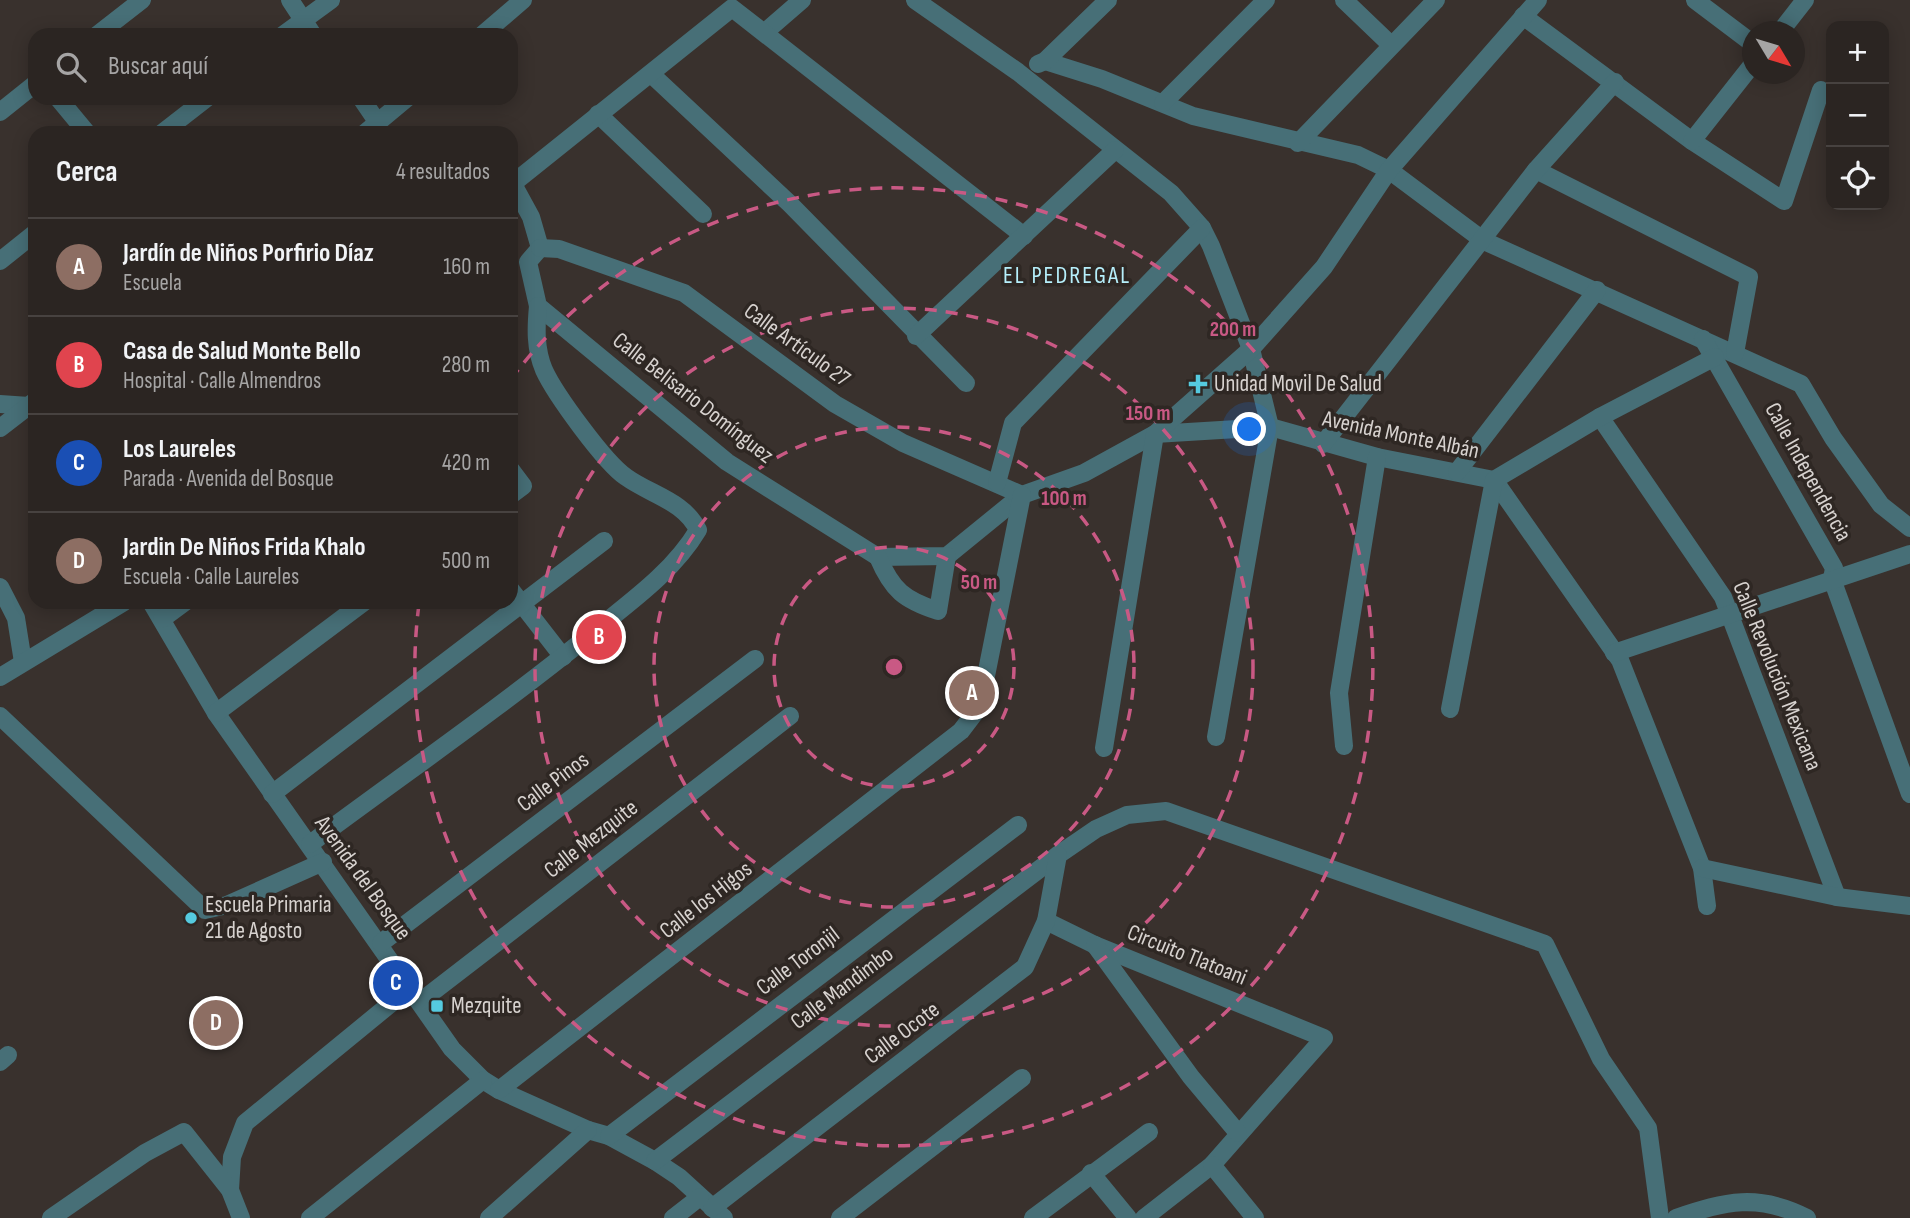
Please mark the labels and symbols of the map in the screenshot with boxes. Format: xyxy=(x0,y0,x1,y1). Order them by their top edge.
north arrow xyxy=(1742,21,1805,84)
district label: EL PEDREGAL xyxy=(1003,261,1131,290)
street label: Calle Artículo 27 xyxy=(738,297,856,393)
text: 200 m xyxy=(1210,317,1256,342)
street label: Calle Belisario Domínguez xyxy=(607,326,779,470)
place label: Unidad Movil De Salud xyxy=(1214,370,1382,398)
marker: Unidad Movil De Salud xyxy=(1188,374,1208,394)
street label: Calle Independencia xyxy=(1758,398,1858,546)
text: 150 m xyxy=(1126,401,1170,426)
street label: Avenida Monte Albán xyxy=(1319,405,1482,465)
your location xyxy=(1232,412,1266,446)
text: 100 m xyxy=(1041,486,1087,511)
text: 50 m xyxy=(961,570,997,595)
street label: Calle Revolución Mexicana xyxy=(1726,577,1828,775)
pin: B xyxy=(576,611,622,663)
centre of rings xyxy=(882,655,906,679)
pin: A xyxy=(949,667,995,719)
street label: Calle Pinos xyxy=(512,746,594,818)
street label: Calle Mezquite xyxy=(538,794,644,884)
street label: Avenida del Bosque xyxy=(308,809,418,946)
street label: Calle los Higos xyxy=(654,855,758,945)
place label: Escuela Primaria 21 de Agosto xyxy=(205,891,332,945)
marker: Escuela Primaria 21 de Agosto xyxy=(183,910,199,926)
street label: Circuito Tlatoani xyxy=(1123,918,1251,992)
street label: Calle Toronjil xyxy=(751,921,845,1001)
street label: Calle Mandimbo xyxy=(785,940,899,1036)
pin: C xyxy=(373,957,419,1009)
place label: Mezquite xyxy=(451,992,521,1020)
street label: Calle Ocote xyxy=(859,996,945,1070)
pin: D xyxy=(193,997,239,1049)
marker: Mezquite xyxy=(429,998,445,1014)

